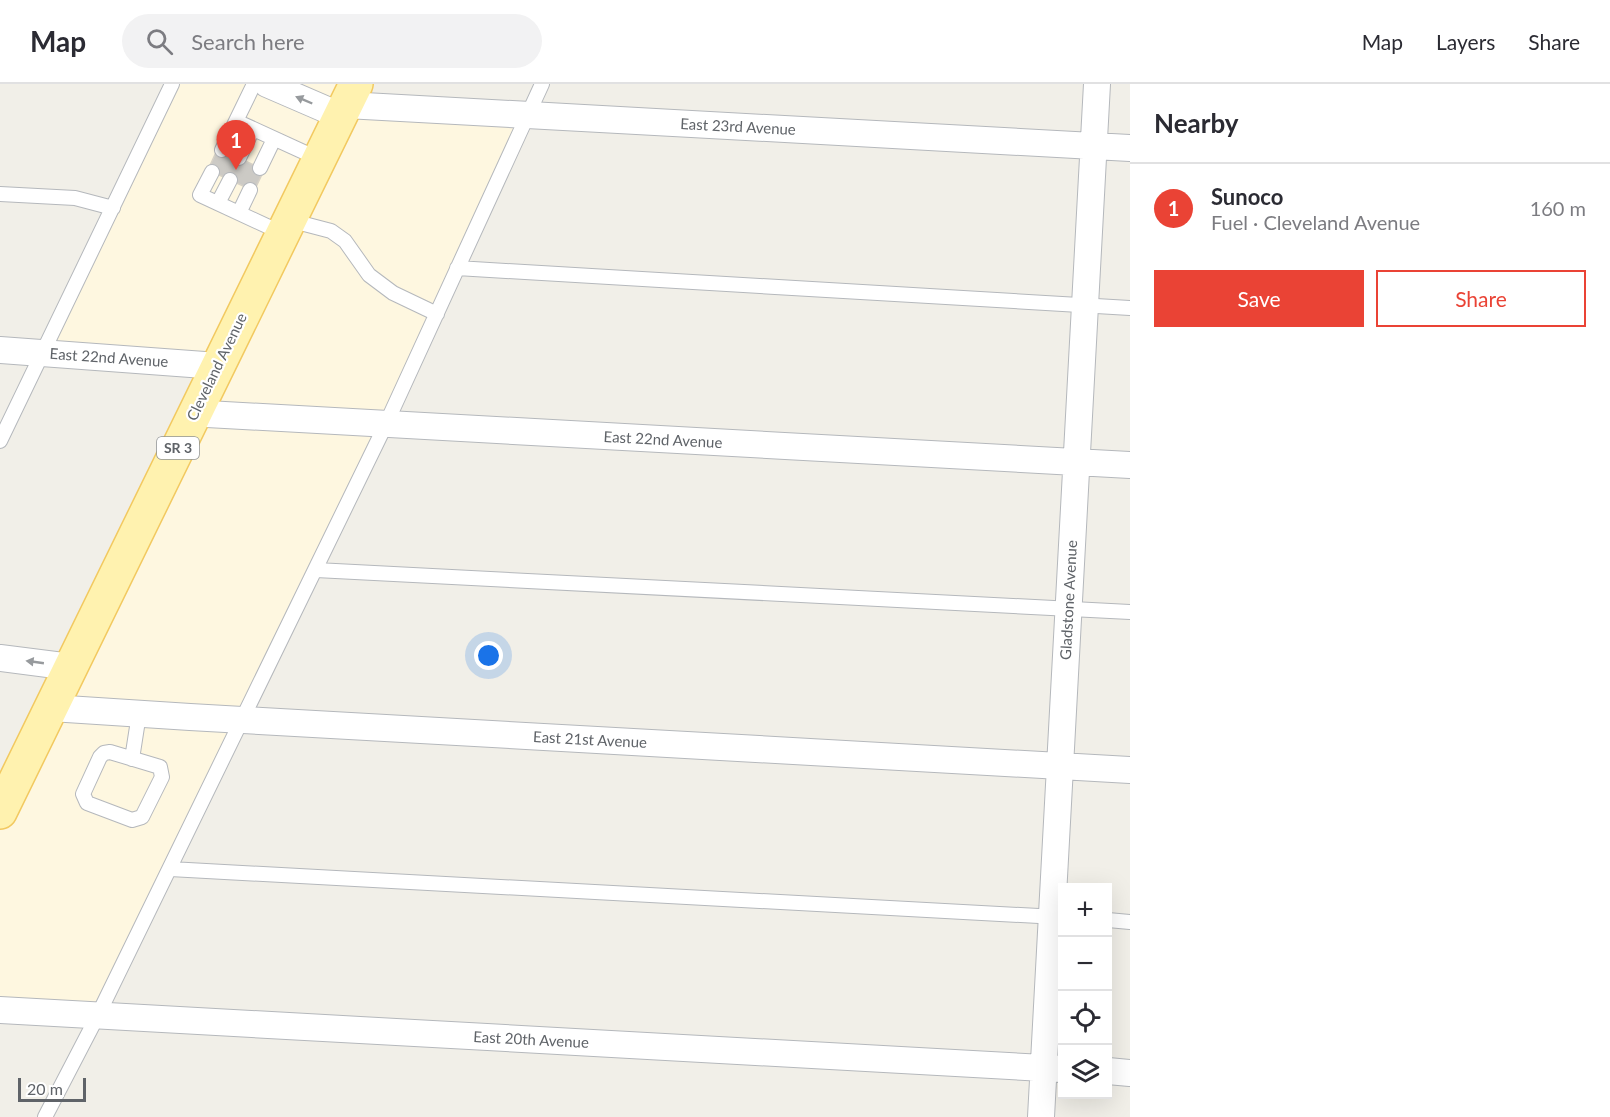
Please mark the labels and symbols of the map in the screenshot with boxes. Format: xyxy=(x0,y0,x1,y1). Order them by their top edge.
one-way arrow xyxy=(294,95,312,105)
street label: East 23rd Avenue xyxy=(680,114,796,138)
pin: 1 xyxy=(216,120,256,170)
street label: Cleveland Avenue xyxy=(182,310,250,423)
street label: East 22nd Avenue xyxy=(49,344,169,370)
street label: East 22nd Avenue xyxy=(603,427,723,451)
road number: SR 3 xyxy=(157,437,199,459)
street label: Gladstone Avenue xyxy=(1056,540,1080,660)
your location xyxy=(474,641,503,670)
one-way arrow xyxy=(26,658,45,667)
street label: East 21st Avenue xyxy=(533,727,648,751)
street label: East 20th Avenue xyxy=(473,1027,589,1051)
scale bar xyxy=(18,1075,86,1102)

